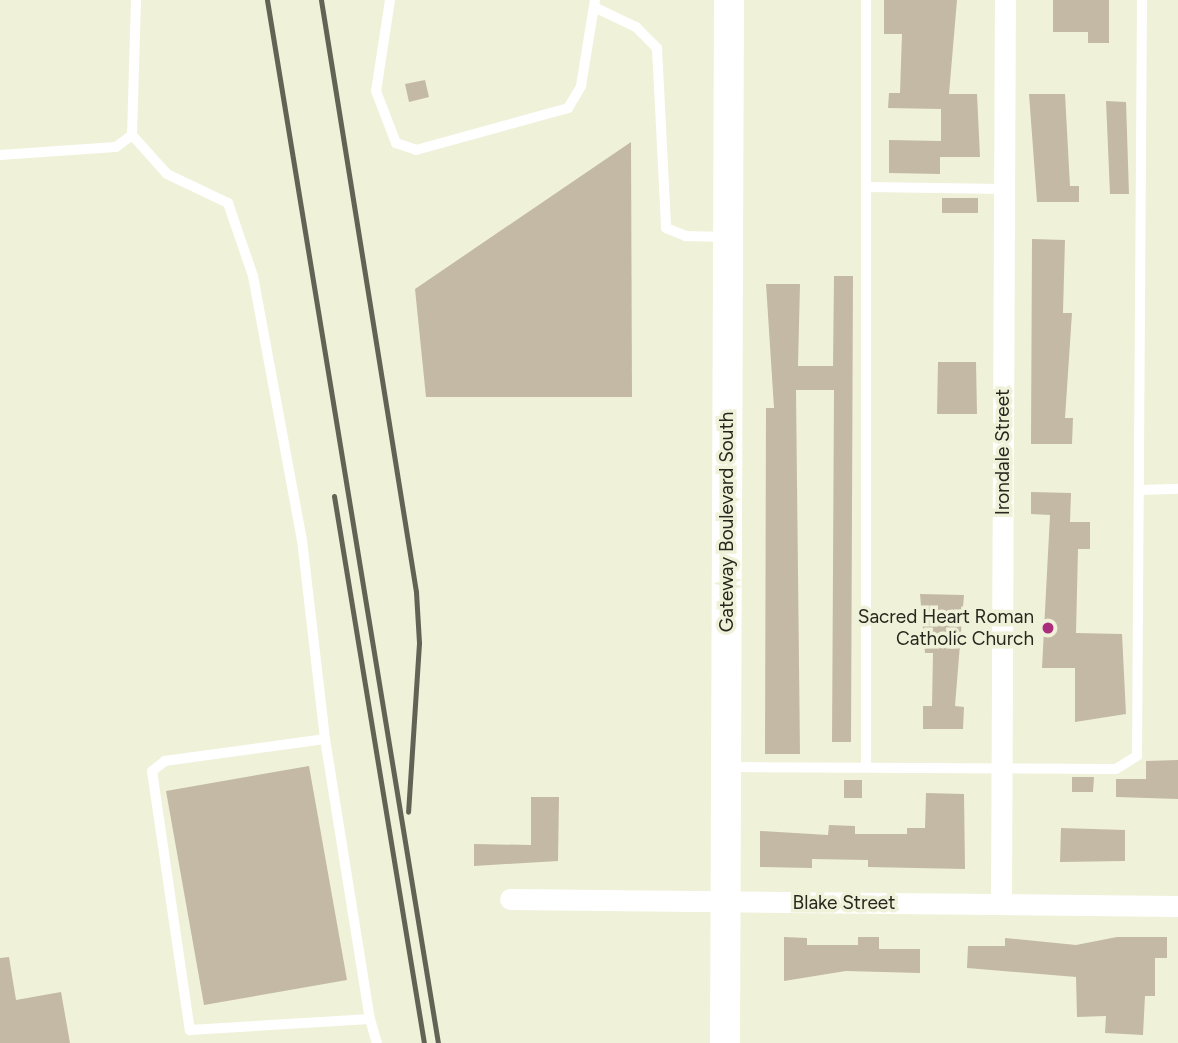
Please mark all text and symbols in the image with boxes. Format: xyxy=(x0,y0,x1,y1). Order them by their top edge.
street label: Irondale Street xyxy=(992,389,1014,515)
street label: Gateway Boulevard South xyxy=(716,412,738,632)
place label: Sacred Heart Roman Catholic Church xyxy=(858,606,1034,650)
marker: Sacred Heart Roman Catholic Church xyxy=(1040,620,1056,636)
street label: Blake Street xyxy=(793,892,895,914)

